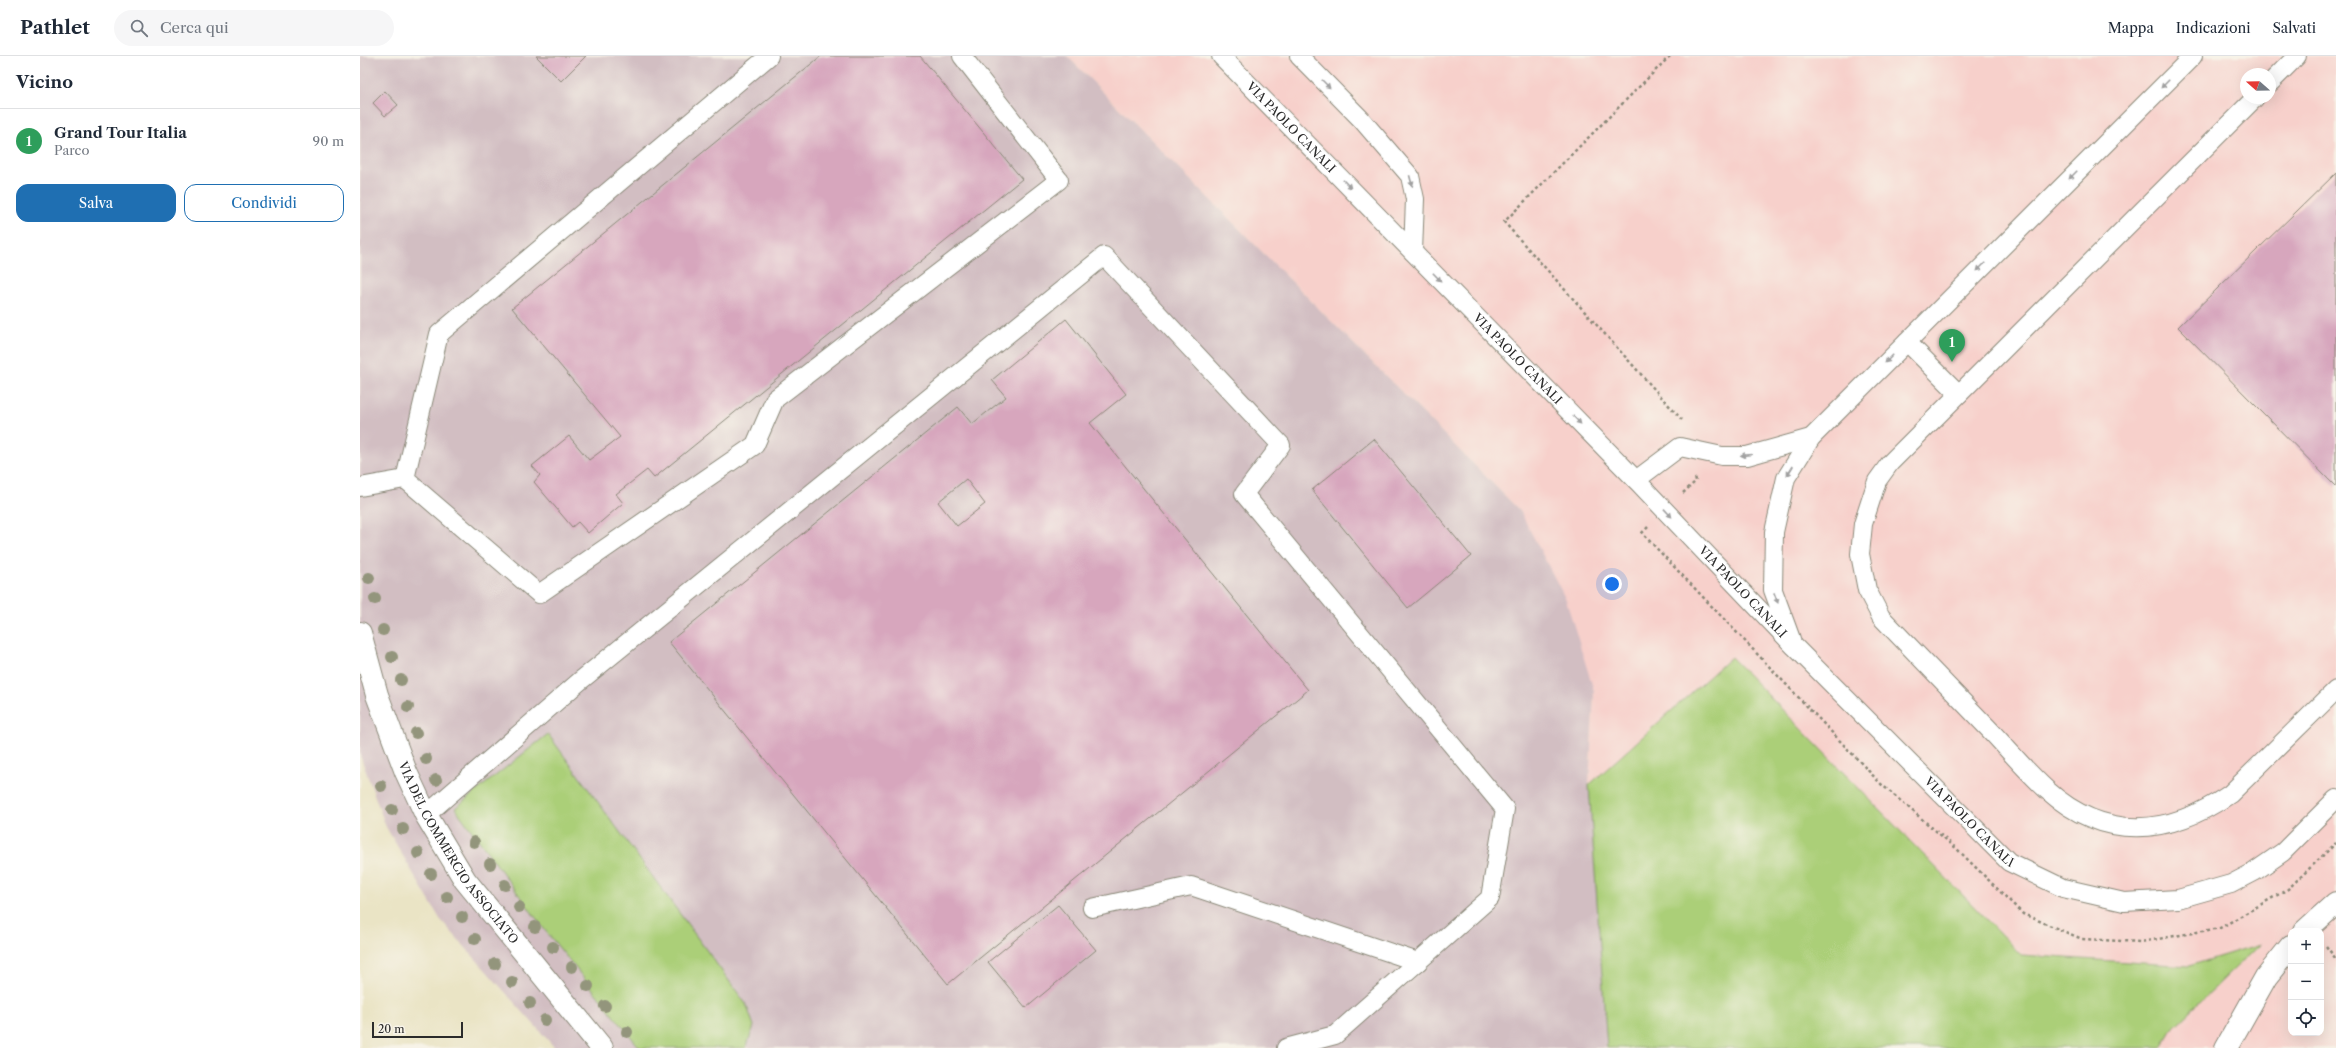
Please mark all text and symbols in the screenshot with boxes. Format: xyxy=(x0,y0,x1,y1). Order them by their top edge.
search box xyxy=(114,10,394,46)
text: Pathlet xyxy=(20,16,90,39)
icon: search xyxy=(128,17,150,39)
text: Cerca qui xyxy=(160,18,229,37)
text: Mappa xyxy=(2108,19,2154,37)
text: Indicazioni xyxy=(2176,19,2251,37)
text: Salvati xyxy=(2273,19,2316,37)
north arrow xyxy=(2240,68,2276,104)
text: Vicino xyxy=(16,72,73,92)
street label: VIA PAOLO CANALI xyxy=(1243,78,1339,176)
one-way arrow xyxy=(1321,79,1331,89)
one-way arrow xyxy=(2160,79,2170,89)
text: Grand Tour Italia xyxy=(54,123,187,142)
text: 1 xyxy=(26,133,32,149)
text: 90 m xyxy=(313,133,344,149)
text: Parco xyxy=(54,142,89,158)
one-way arrow xyxy=(2068,171,2078,180)
one-way arrow xyxy=(1408,175,1414,187)
one-way arrow xyxy=(1342,179,1351,189)
button: Salva xyxy=(16,184,176,222)
button: Condividi xyxy=(184,184,344,222)
one-way arrow xyxy=(1976,262,1986,272)
one-way arrow xyxy=(1433,272,1442,282)
street label: VIA PAOLO CANALI xyxy=(1470,310,1566,407)
pin: 1 xyxy=(1939,329,1965,362)
one-way arrow xyxy=(1884,354,1894,364)
one-way arrow xyxy=(1572,415,1582,425)
one-way arrow xyxy=(1740,452,1752,459)
one-way arrow xyxy=(1786,466,1794,476)
one-way arrow xyxy=(1663,508,1672,518)
street label: VIA PAOLO CANALI xyxy=(1695,542,1790,641)
your location xyxy=(1602,574,1622,594)
one-way arrow xyxy=(1773,593,1779,605)
street label: VIA DEL COMMERCIO ASSOCIATO xyxy=(395,758,522,947)
street label: VIA PAOLO CANALI xyxy=(1921,773,2016,870)
map controls xyxy=(2288,928,2324,1036)
button: + xyxy=(2288,928,2324,964)
button: − xyxy=(2288,964,2324,1000)
button: locate xyxy=(2288,1000,2324,1036)
scale bar xyxy=(372,1020,463,1039)
text: 20 m xyxy=(378,1022,404,1036)

